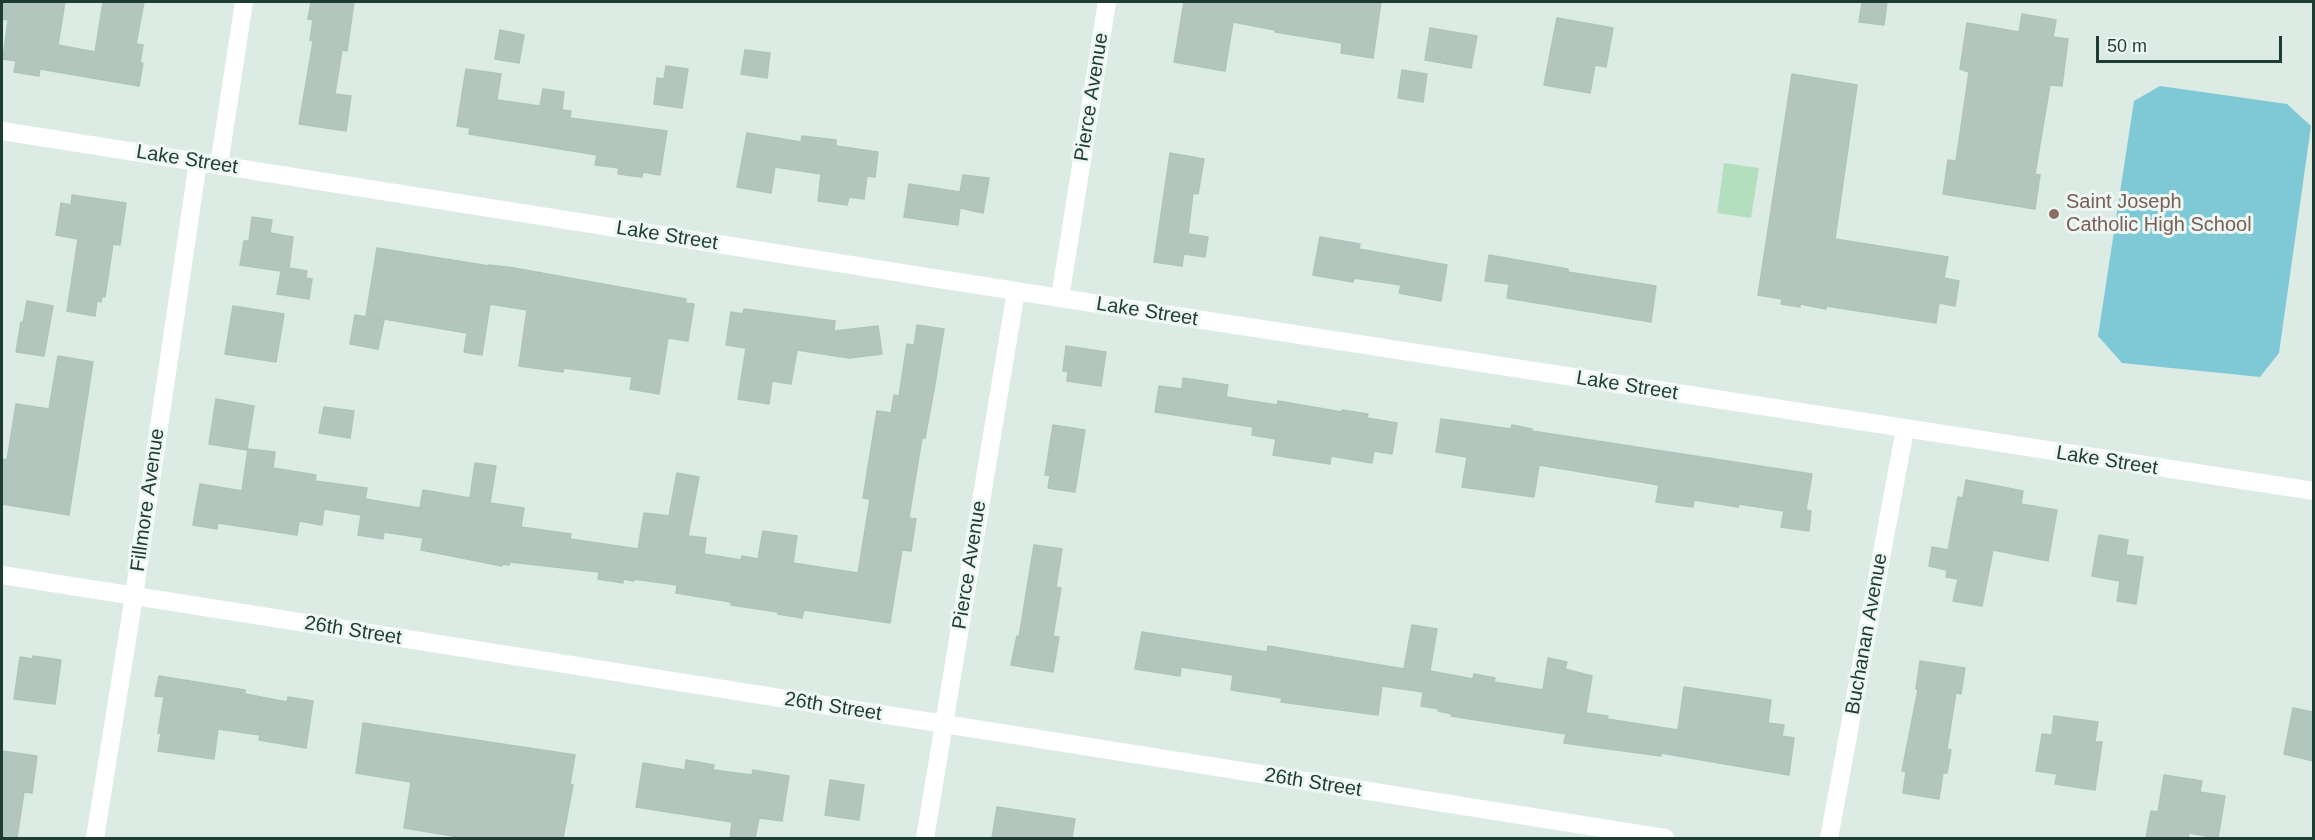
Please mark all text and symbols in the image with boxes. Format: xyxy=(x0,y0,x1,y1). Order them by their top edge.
scale bar xyxy=(2099,24,2285,62)
street label: Pierce Avenue xyxy=(1070,31,1114,163)
text: 50 m xyxy=(2107,36,2147,56)
street label: Lake Street xyxy=(135,140,239,180)
place label: Saint Joseph Catholic High School xyxy=(2066,190,2252,237)
marker: Saint Joseph Catholic High School xyxy=(2047,207,2061,221)
street label: Lake Street xyxy=(615,216,719,256)
street label: Lake Street xyxy=(1095,292,1199,332)
street label: Lake Street xyxy=(1575,366,1679,406)
street label: Fillmore Avenue xyxy=(126,427,170,573)
street label: Lake Street xyxy=(2055,441,2159,481)
street label: Pierce Avenue xyxy=(948,499,992,631)
street label: Buchanan Avenue xyxy=(1841,552,1893,716)
street label: 26th Street xyxy=(303,611,403,651)
street label: 26th Street xyxy=(783,687,883,727)
street label: 26th Street xyxy=(1263,763,1363,803)

